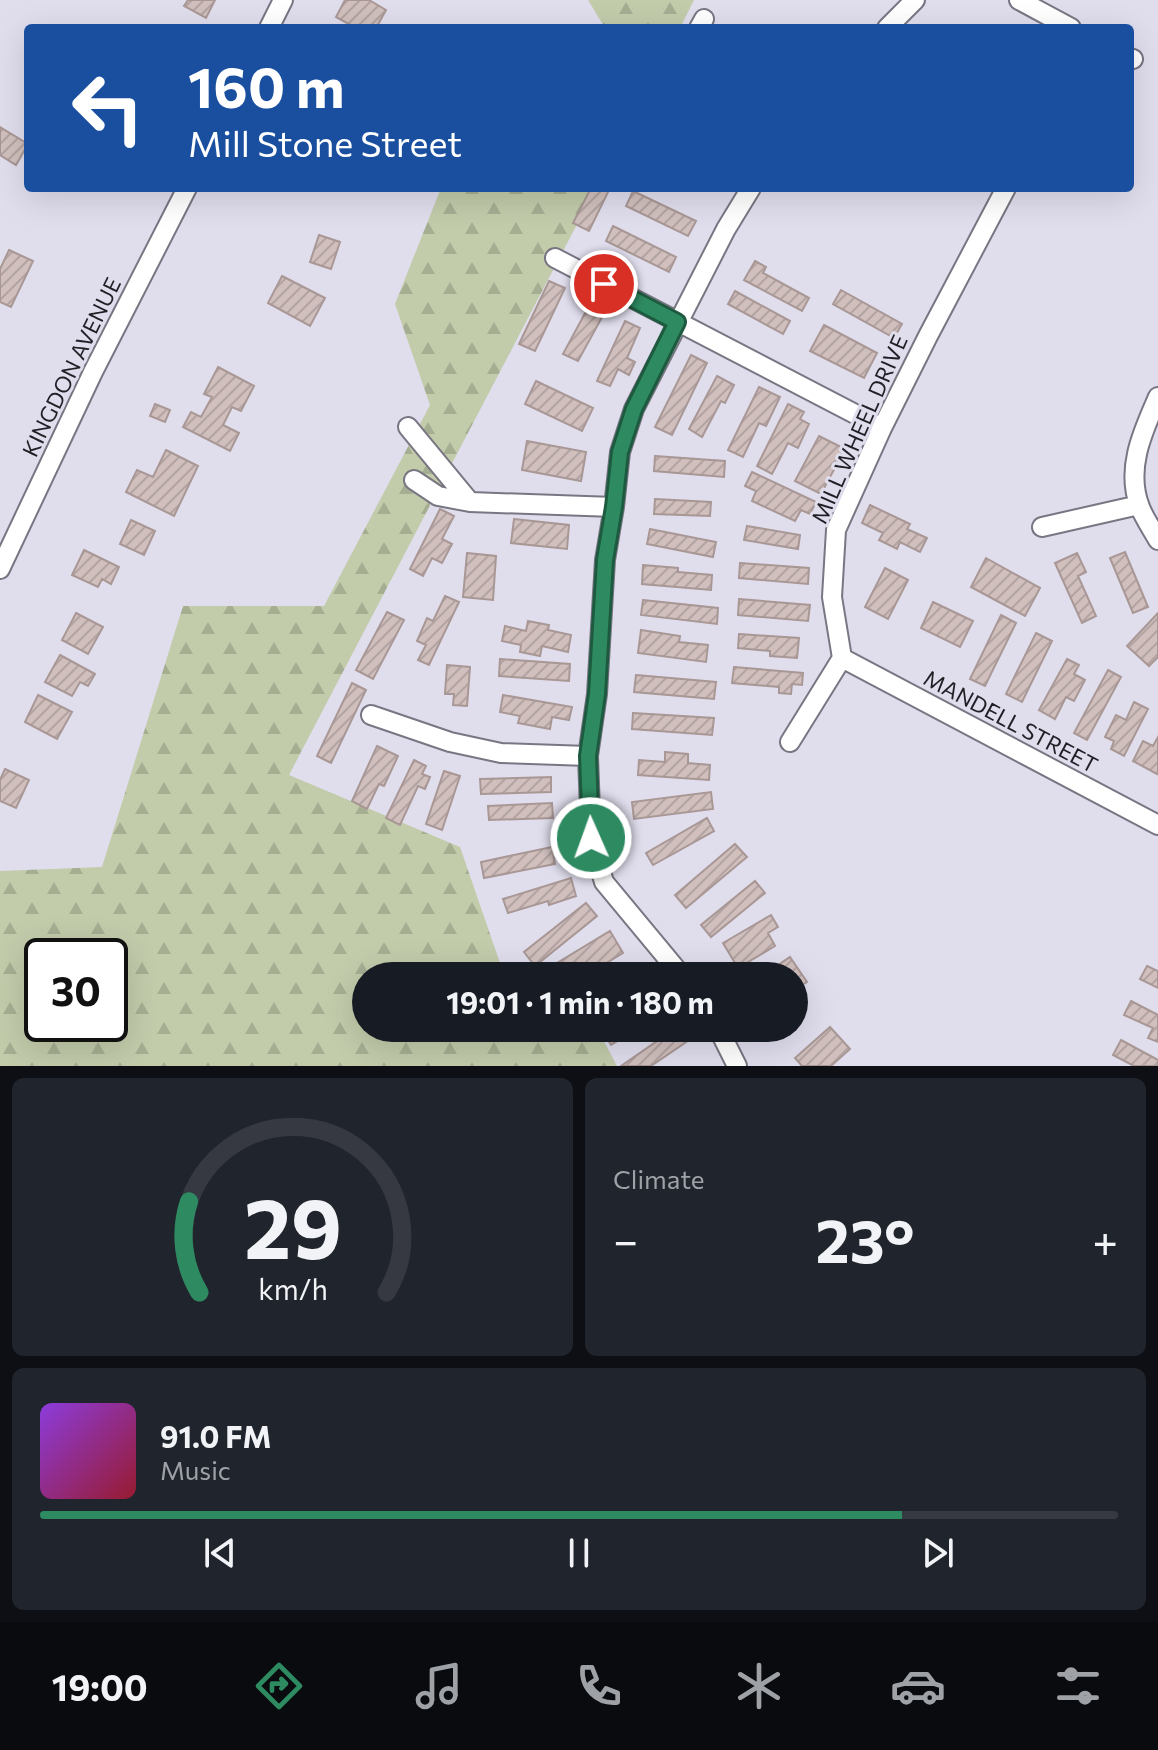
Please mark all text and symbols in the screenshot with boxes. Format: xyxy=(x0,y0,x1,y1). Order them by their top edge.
text: 160 m xyxy=(188,51,345,120)
icon: left xyxy=(56,56,160,160)
text: Mill Stone Street xyxy=(188,120,462,164)
pin xyxy=(570,250,638,318)
icon: arrive xyxy=(582,262,626,306)
street label: KINGDON AVENUE xyxy=(16,273,126,461)
street label: MILL WHEEL DRIVE xyxy=(805,330,913,528)
street label: MANDELL STREET xyxy=(919,664,1103,778)
position arrow xyxy=(549,796,633,880)
speed limit sign: 30 xyxy=(24,938,128,1042)
text: 19:01 · 1 min · 180 m xyxy=(446,983,714,1020)
text: Climate xyxy=(613,1163,705,1194)
text: 29 xyxy=(243,1174,342,1276)
text: 23° xyxy=(816,1202,915,1275)
text: − xyxy=(613,1212,638,1266)
text: + xyxy=(1092,1212,1118,1266)
text: km/h xyxy=(258,1271,327,1306)
text: 91.0 FM xyxy=(160,1417,272,1454)
text: Music xyxy=(160,1454,231,1485)
icon: previous xyxy=(198,1531,242,1575)
icon: pause xyxy=(557,1531,601,1575)
icon: next xyxy=(916,1531,960,1575)
icon: directions xyxy=(251,1658,307,1714)
icon: music xyxy=(411,1658,467,1714)
icon: phone xyxy=(571,1658,627,1714)
icon: climate xyxy=(731,1658,787,1714)
icon: car xyxy=(890,1658,946,1714)
icon: filters xyxy=(1050,1658,1106,1714)
text: 19:00 xyxy=(52,1664,148,1708)

